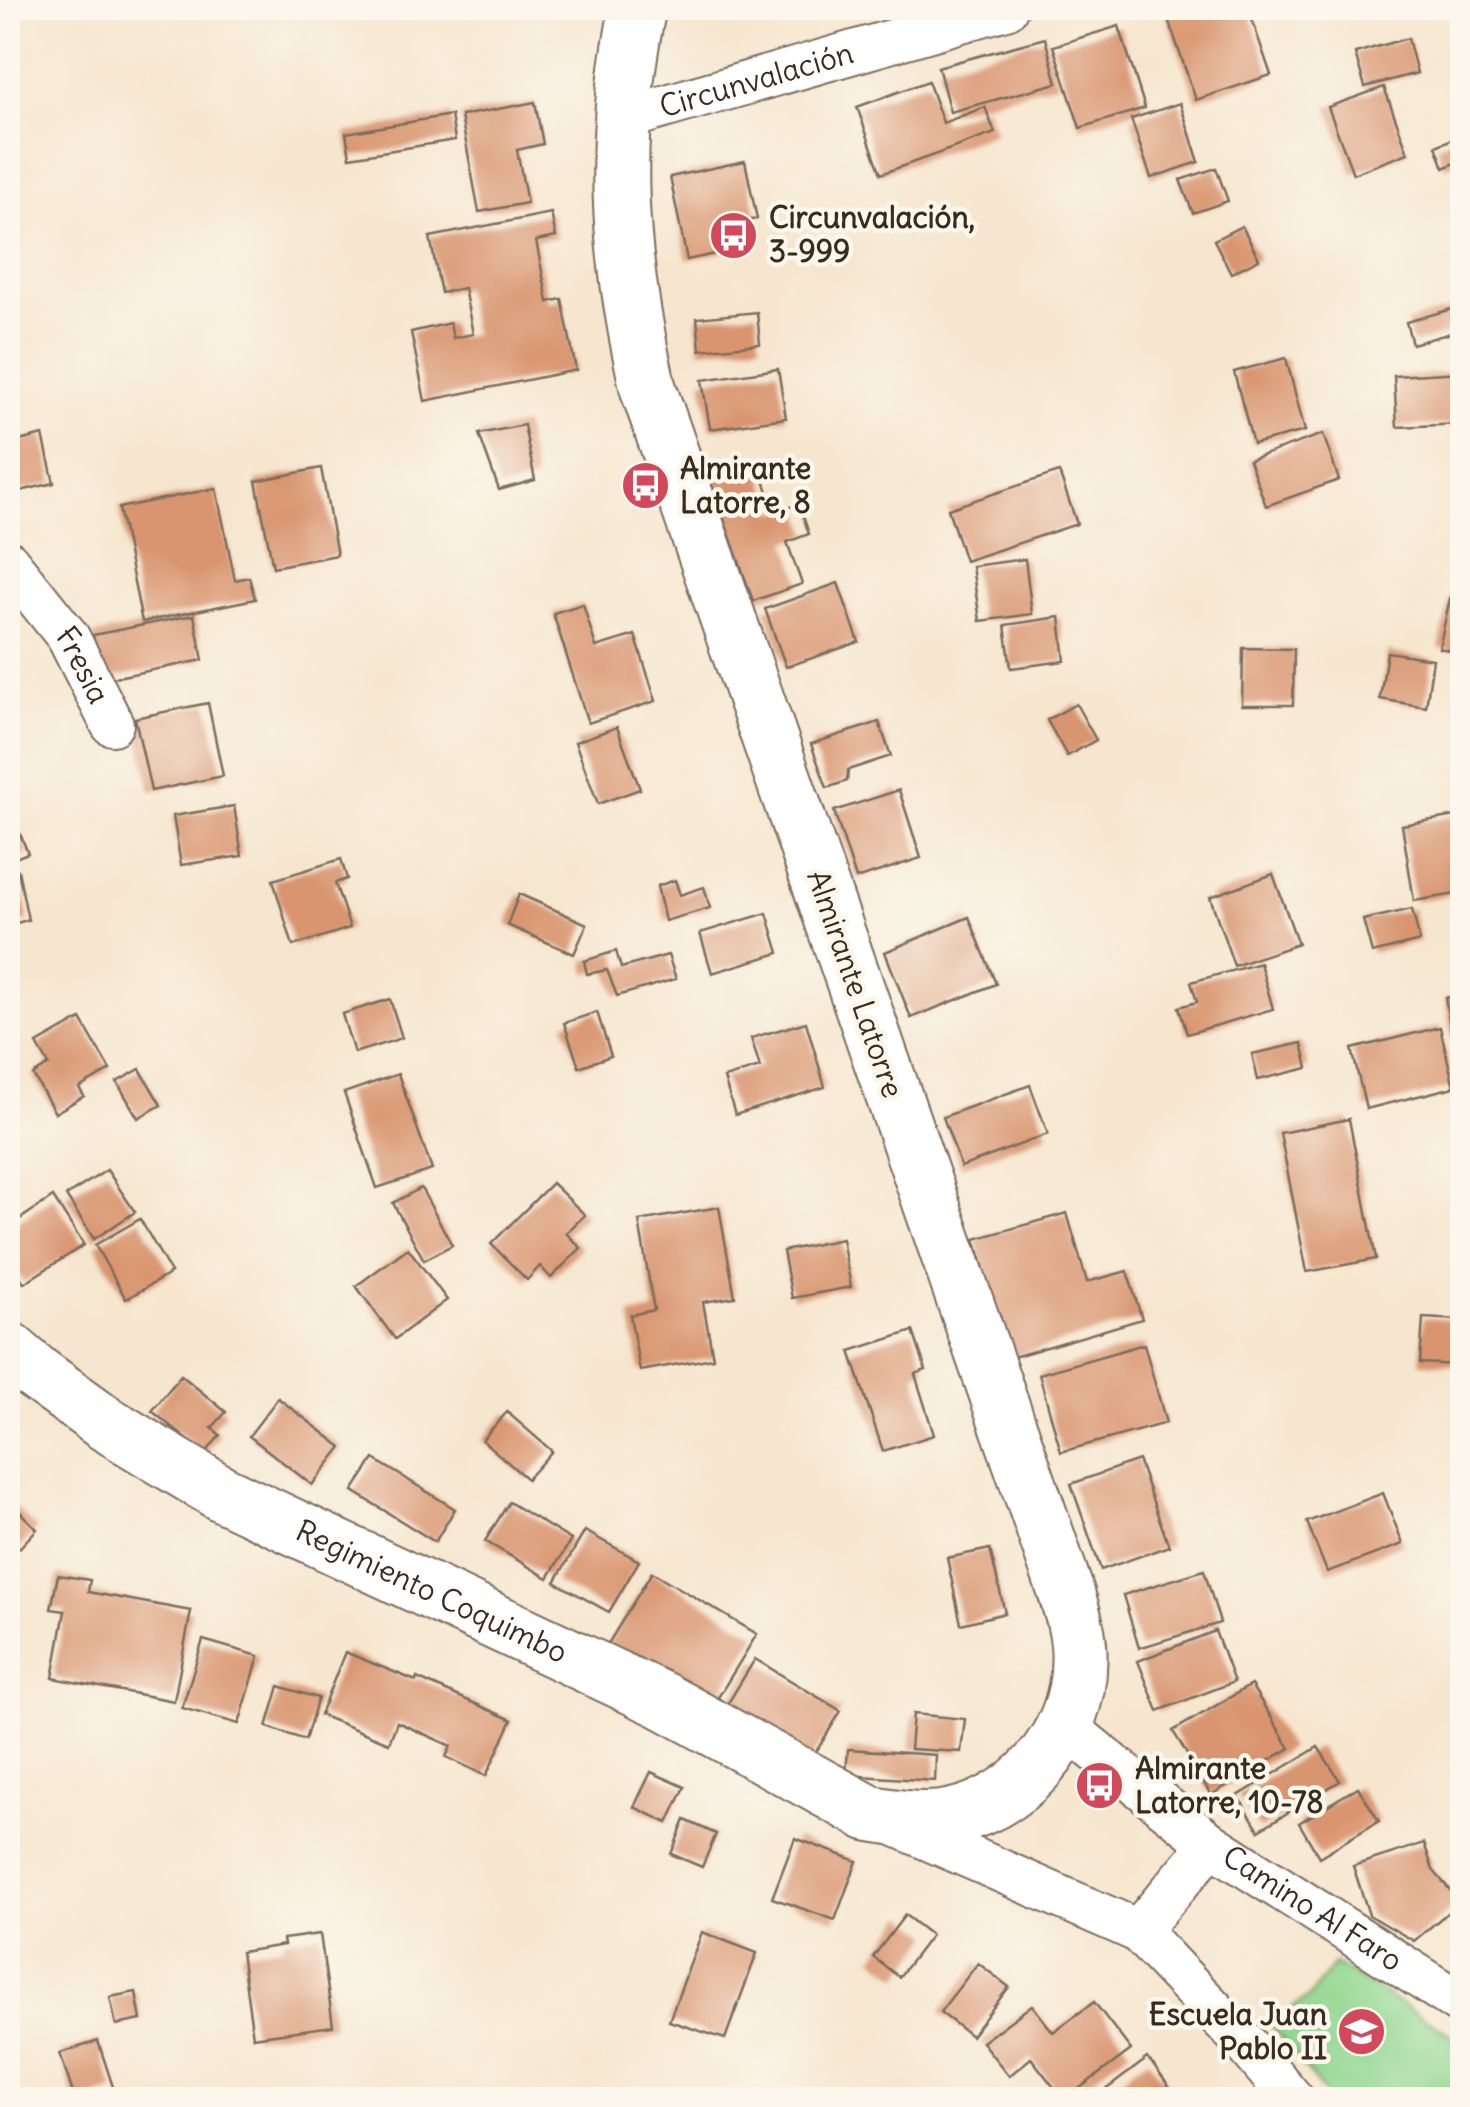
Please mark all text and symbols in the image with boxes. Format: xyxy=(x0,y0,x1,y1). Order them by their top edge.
street label: Circunvalación xyxy=(655,33,858,125)
place label: Circunvalación, 3-999 xyxy=(769,198,975,270)
bus stop icon: Circunvalación, 3-999 xyxy=(708,209,760,261)
place label: Almirante Latorre, 8 xyxy=(680,449,811,521)
bus stop icon: Almirante Latorre, 8 xyxy=(619,460,671,512)
street label: Fresia xyxy=(49,618,118,710)
street label: Almirante Latorre xyxy=(799,865,913,1102)
street label: Regimiento Coquimbo xyxy=(290,1511,574,1671)
place label: Almirante Latorre, 10-78 xyxy=(1135,1749,1324,1821)
bus stop icon: Almirante Latorre, 10-78 xyxy=(1074,1760,1126,1812)
street label: Camino Al Faro xyxy=(1216,1836,1410,1979)
place label: Escuela Juan Pablo II xyxy=(1149,1995,1327,2067)
school or university icon: Escuela Juan Pablo II xyxy=(1336,2006,1388,2058)

